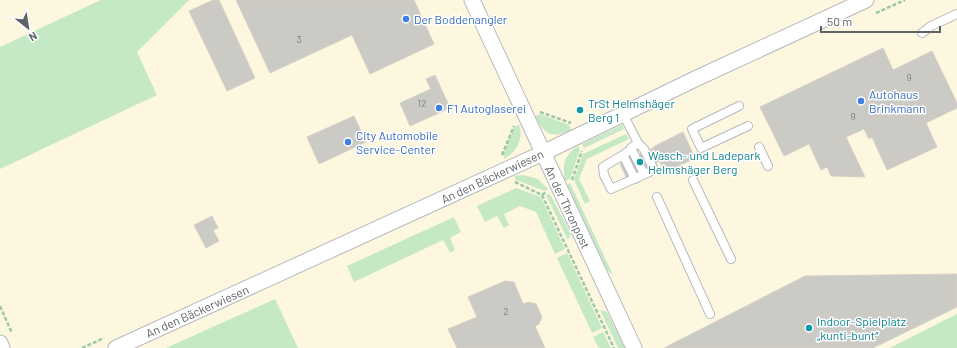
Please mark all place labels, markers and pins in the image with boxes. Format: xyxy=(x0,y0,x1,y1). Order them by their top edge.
place label: Der Boddenangler xyxy=(414,12,508,26)
marker: Der Boddenangler xyxy=(401,14,411,24)
place label: Autohaus Brinkmann xyxy=(869,87,925,115)
place label: TrSt Helmshäger Berg 1 xyxy=(588,96,675,124)
marker: Autohaus Brinkmann xyxy=(856,96,866,106)
place label: F1 Autoglaserei xyxy=(447,101,526,115)
marker: F1 Autoglaserei xyxy=(434,103,444,113)
marker: TrSt Helmshäger Berg 1 xyxy=(575,105,585,115)
place label: City Automobile Service-Center xyxy=(356,128,438,156)
marker: City Automobile Service-Center xyxy=(343,137,353,147)
place label: Wasch- und Ladepark Helmshäger Berg xyxy=(648,148,760,176)
marker: Wasch- und Ladepark Helmshäger Berg xyxy=(635,157,645,167)
place label: Indoor-Spielplatz „kunti-bunt“ xyxy=(817,314,906,342)
marker: Indoor-Spielplatz „kunti-bunt“ xyxy=(804,323,814,333)

